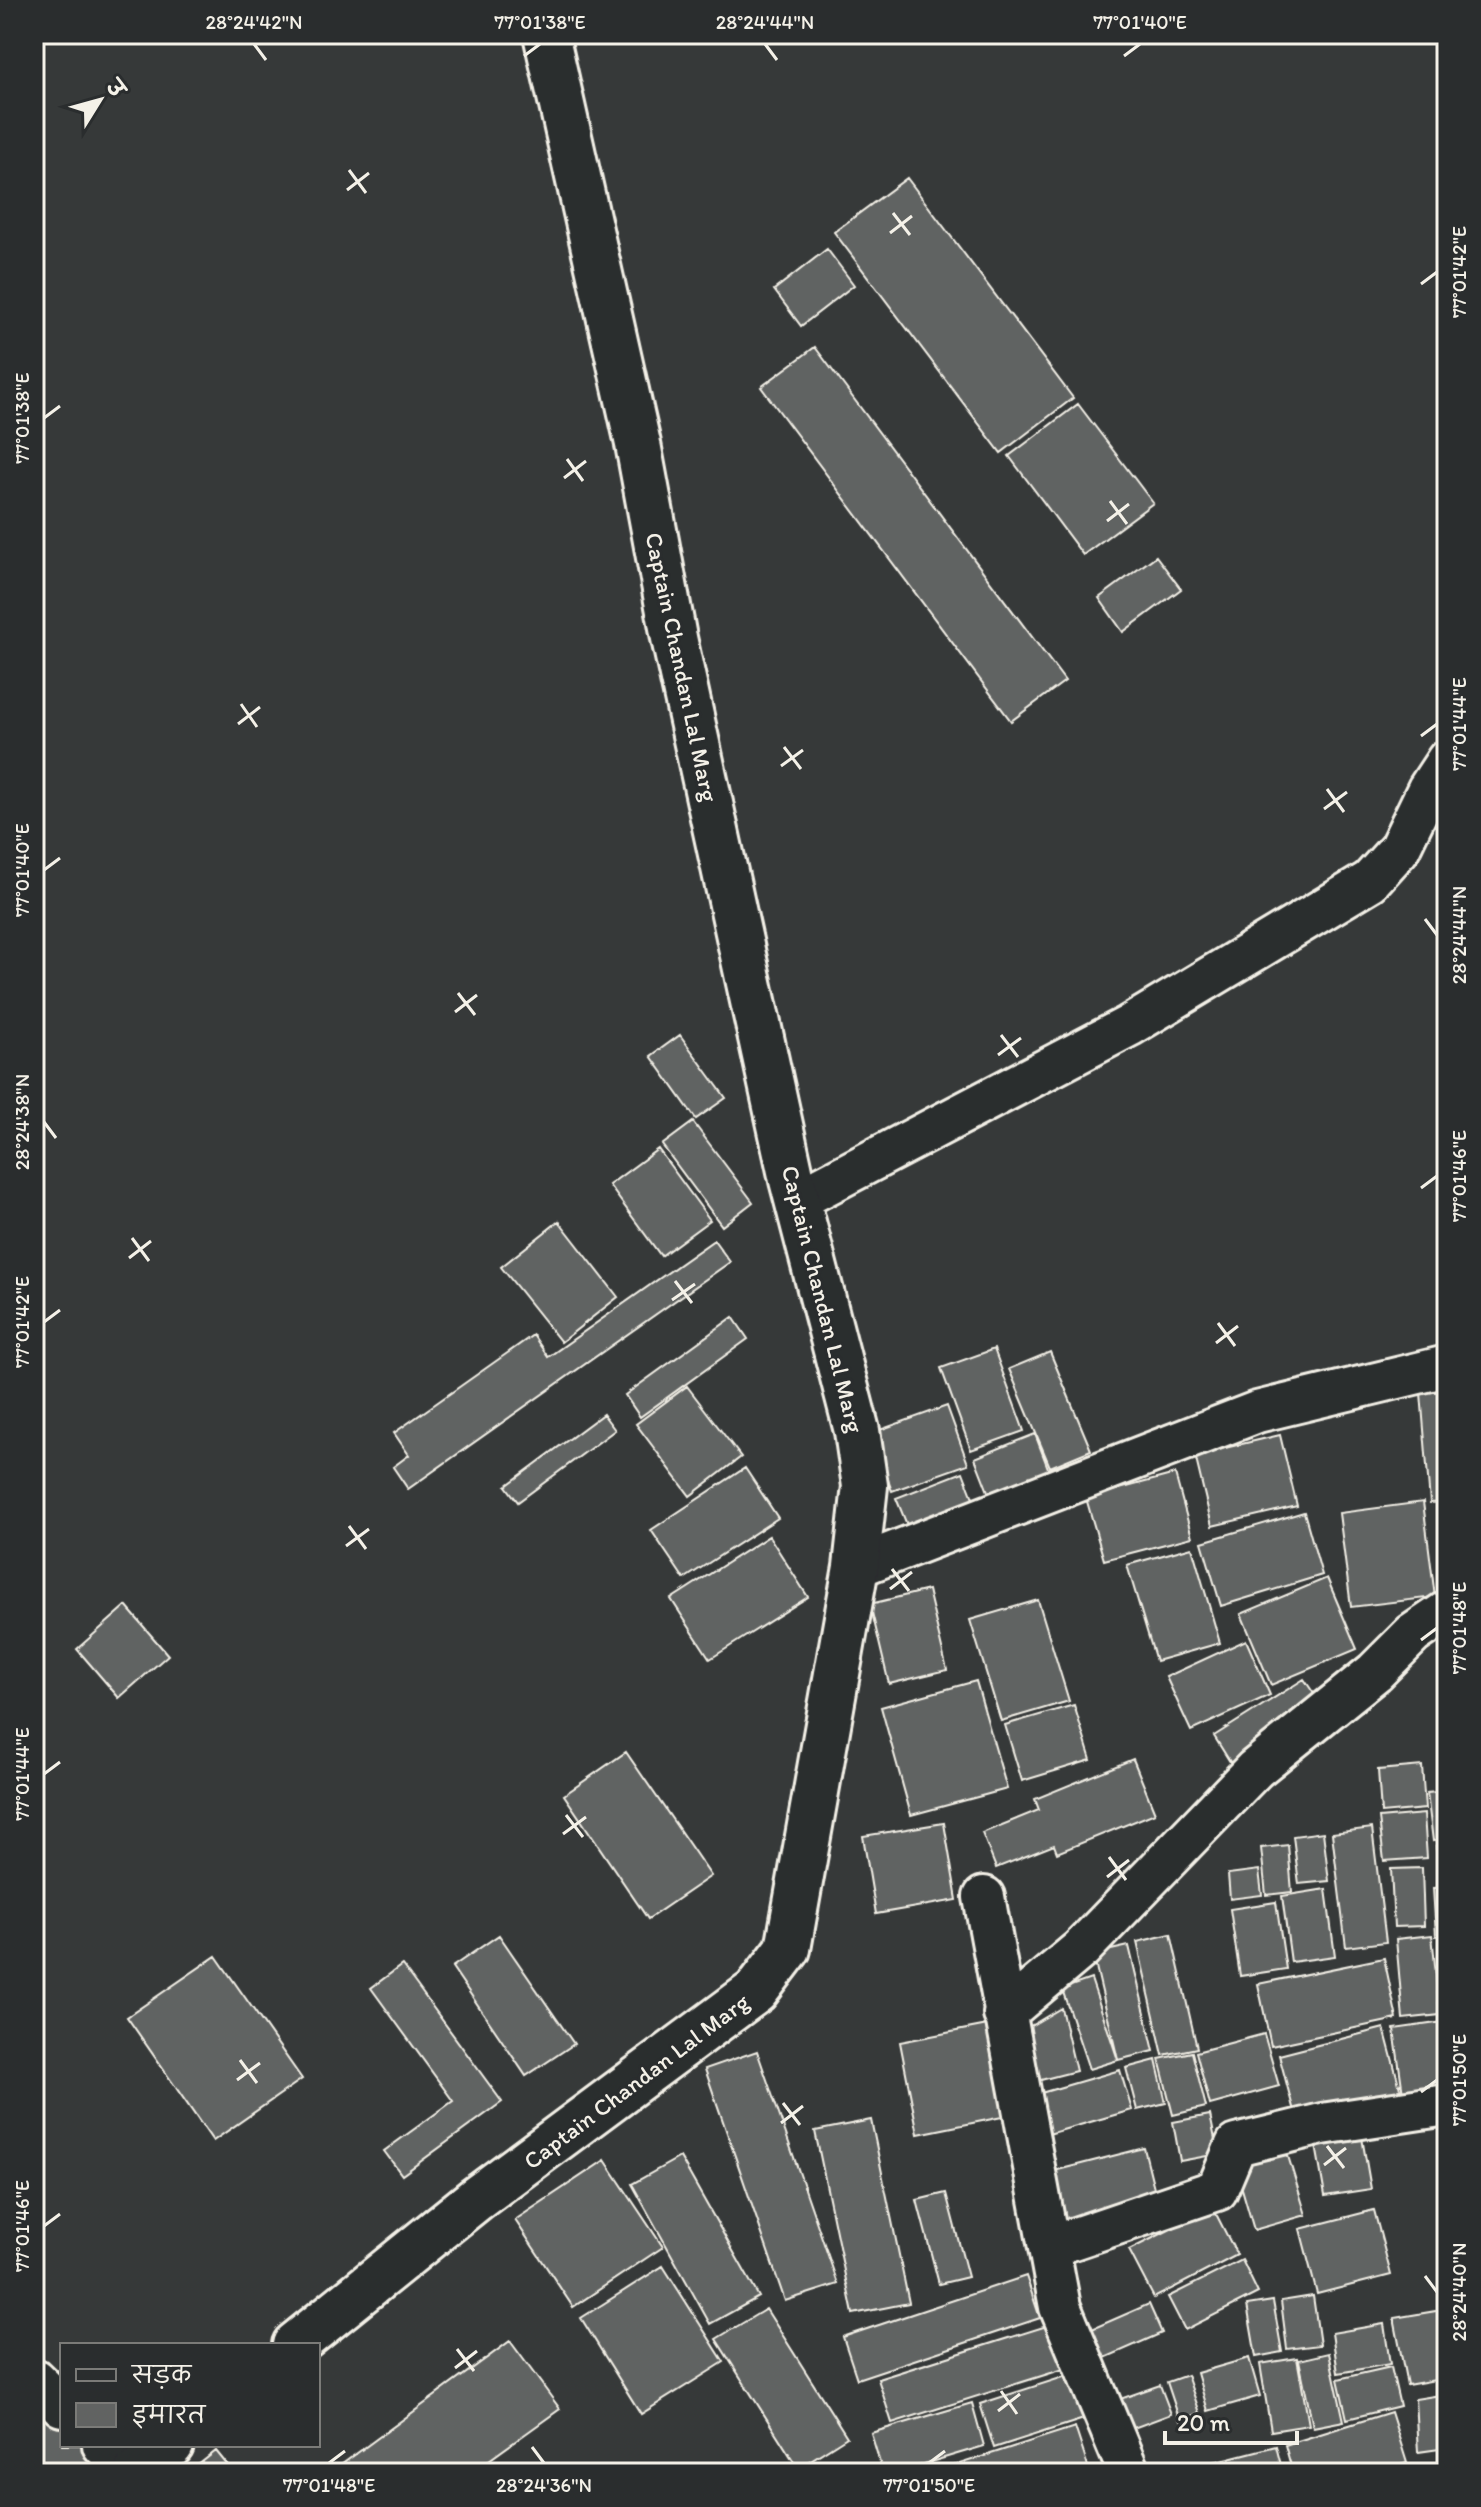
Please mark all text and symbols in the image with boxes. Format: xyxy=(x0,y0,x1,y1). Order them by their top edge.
text: 28°24'42"N xyxy=(206,10,302,34)
text: 77°01'38"E xyxy=(494,10,586,34)
text: 28°24'44"N xyxy=(716,10,814,34)
text: 77°01'40"E xyxy=(1093,10,1187,34)
north arrow xyxy=(60,60,140,140)
text: उ xyxy=(99,73,132,104)
text: 77°01'42"E xyxy=(1447,226,1471,318)
text: 77°01'38"E xyxy=(10,372,34,464)
street label: Captain Chandan Lal Marg xyxy=(639,530,725,805)
text: 77°01'44"E xyxy=(1447,677,1471,771)
text: 77°01'40"E xyxy=(10,823,34,917)
text: 28°24'44"N xyxy=(1447,886,1471,984)
text: 28°24'38"N xyxy=(10,1074,34,1170)
text: 77°01'46"E xyxy=(1447,1130,1471,1222)
street label: Captain Chandan Lal Marg xyxy=(776,1162,870,1436)
text: 77°01'42"E xyxy=(10,1276,34,1368)
text: 77°01'48"E xyxy=(1447,1582,1471,1674)
text: 77°01'44"E xyxy=(10,1727,34,1821)
street label: Captain Chandan Lal Marg xyxy=(518,1986,755,2175)
text: 77°01'50"E xyxy=(1447,2034,1471,2126)
text: 77°01'46"E xyxy=(10,2180,34,2272)
text: 28°24'40"N xyxy=(1447,2243,1471,2341)
legend xyxy=(60,2343,320,2447)
text: सड़क xyxy=(130,2360,193,2389)
scale bar xyxy=(1165,2395,1297,2445)
text: इमारत xyxy=(132,2400,207,2429)
text: 20 m xyxy=(1177,2408,1230,2437)
text: 77°01'48"E xyxy=(283,2473,375,2497)
text: 28°24'36"N xyxy=(496,2473,592,2497)
text: 77°01'50"E xyxy=(883,2473,975,2497)

